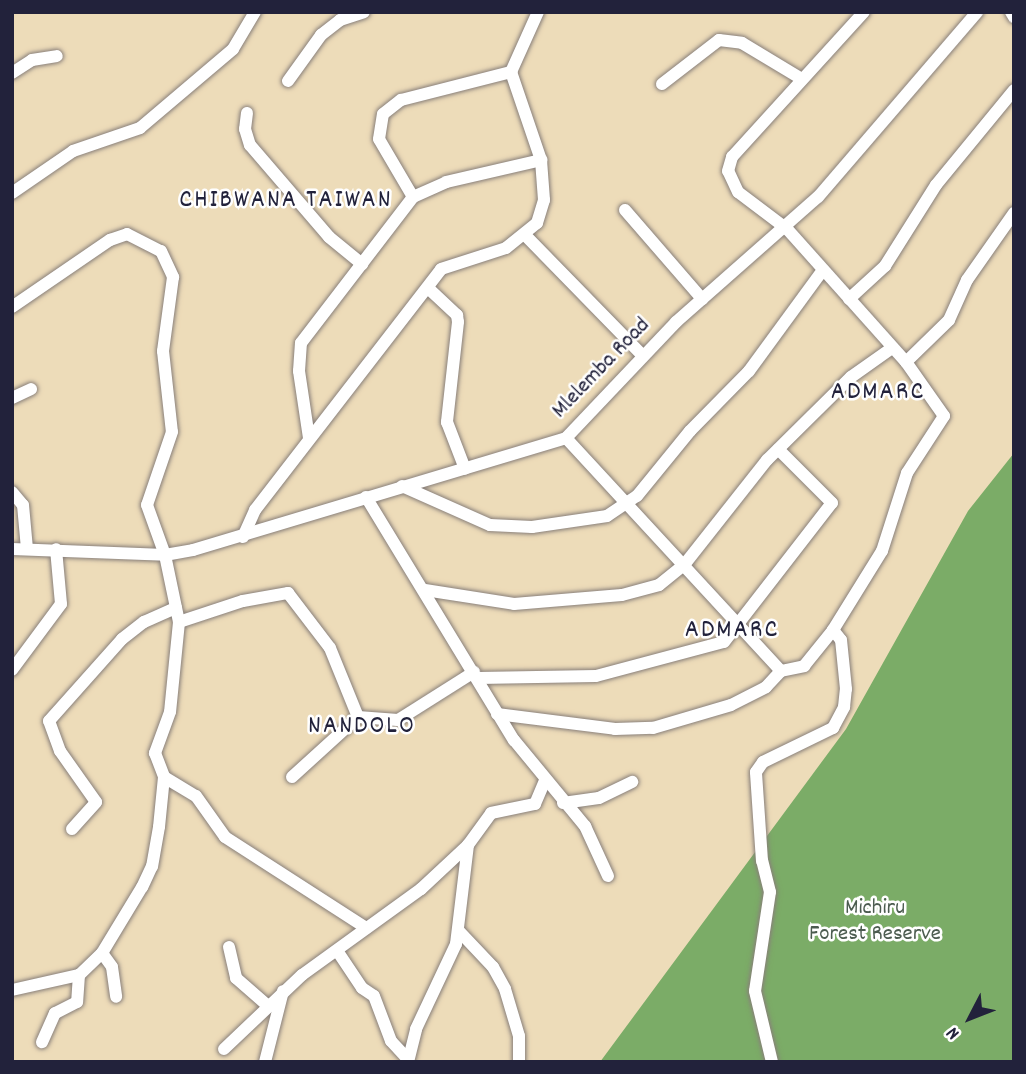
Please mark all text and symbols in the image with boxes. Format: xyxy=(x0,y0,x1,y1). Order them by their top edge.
district label: CHIBWANA TAIWAN xyxy=(181,185,391,217)
street label: Mlelemba Road xyxy=(547,313,657,425)
district label: ADMARC xyxy=(831,377,925,409)
district label: ADMARC xyxy=(685,615,779,647)
district label: NANDOLO xyxy=(309,711,415,743)
park label: Michiru Forest Reserve xyxy=(809,895,941,949)
north arrow xyxy=(935,983,1005,1053)
text: N xyxy=(941,1020,967,1045)

